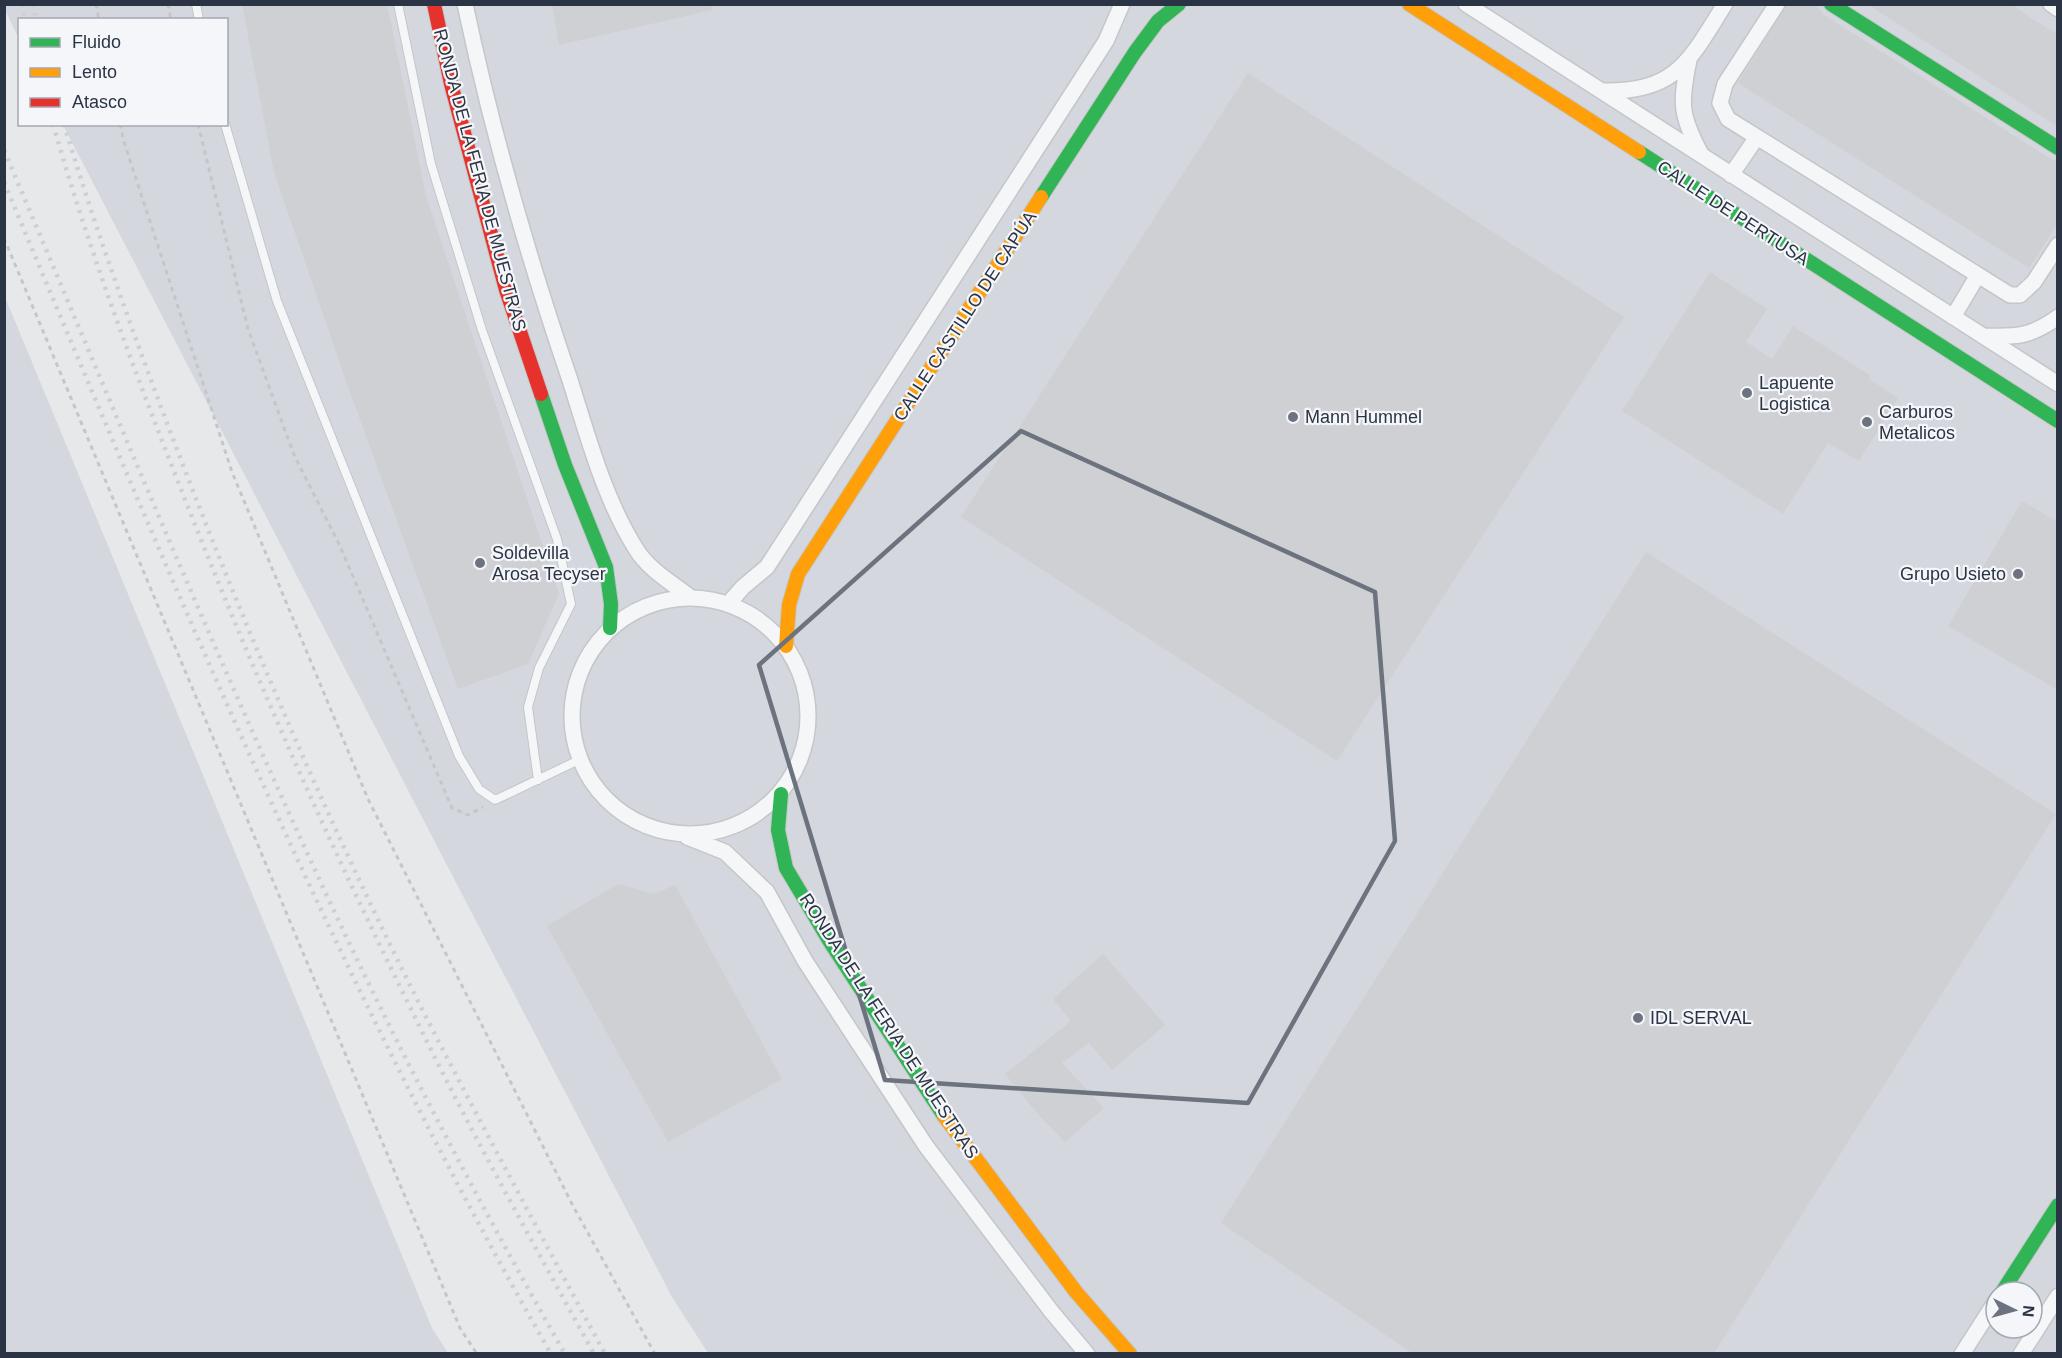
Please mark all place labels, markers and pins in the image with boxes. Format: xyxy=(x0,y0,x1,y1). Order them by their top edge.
place label: Lapuente Logistica xyxy=(1759,373,1834,414)
marker: Lapuente Logistica xyxy=(1740,386,1754,400)
place label: Carburos Metalicos xyxy=(1879,402,1955,443)
place label: Mann Hummel xyxy=(1305,407,1422,427)
marker: Mann Hummel xyxy=(1286,410,1300,424)
marker: Carburos Metalicos xyxy=(1860,415,1874,429)
place label: Soldevilla Arosa Tecyser xyxy=(492,543,606,584)
marker: Soldevilla Arosa Tecyser xyxy=(473,556,487,570)
place label: Grupo Usieto xyxy=(1900,564,2006,584)
marker: Grupo Usieto xyxy=(2011,567,2025,581)
place label: IDL SERVAL xyxy=(1650,1008,1752,1028)
marker: IDL SERVAL xyxy=(1631,1011,1645,1025)

